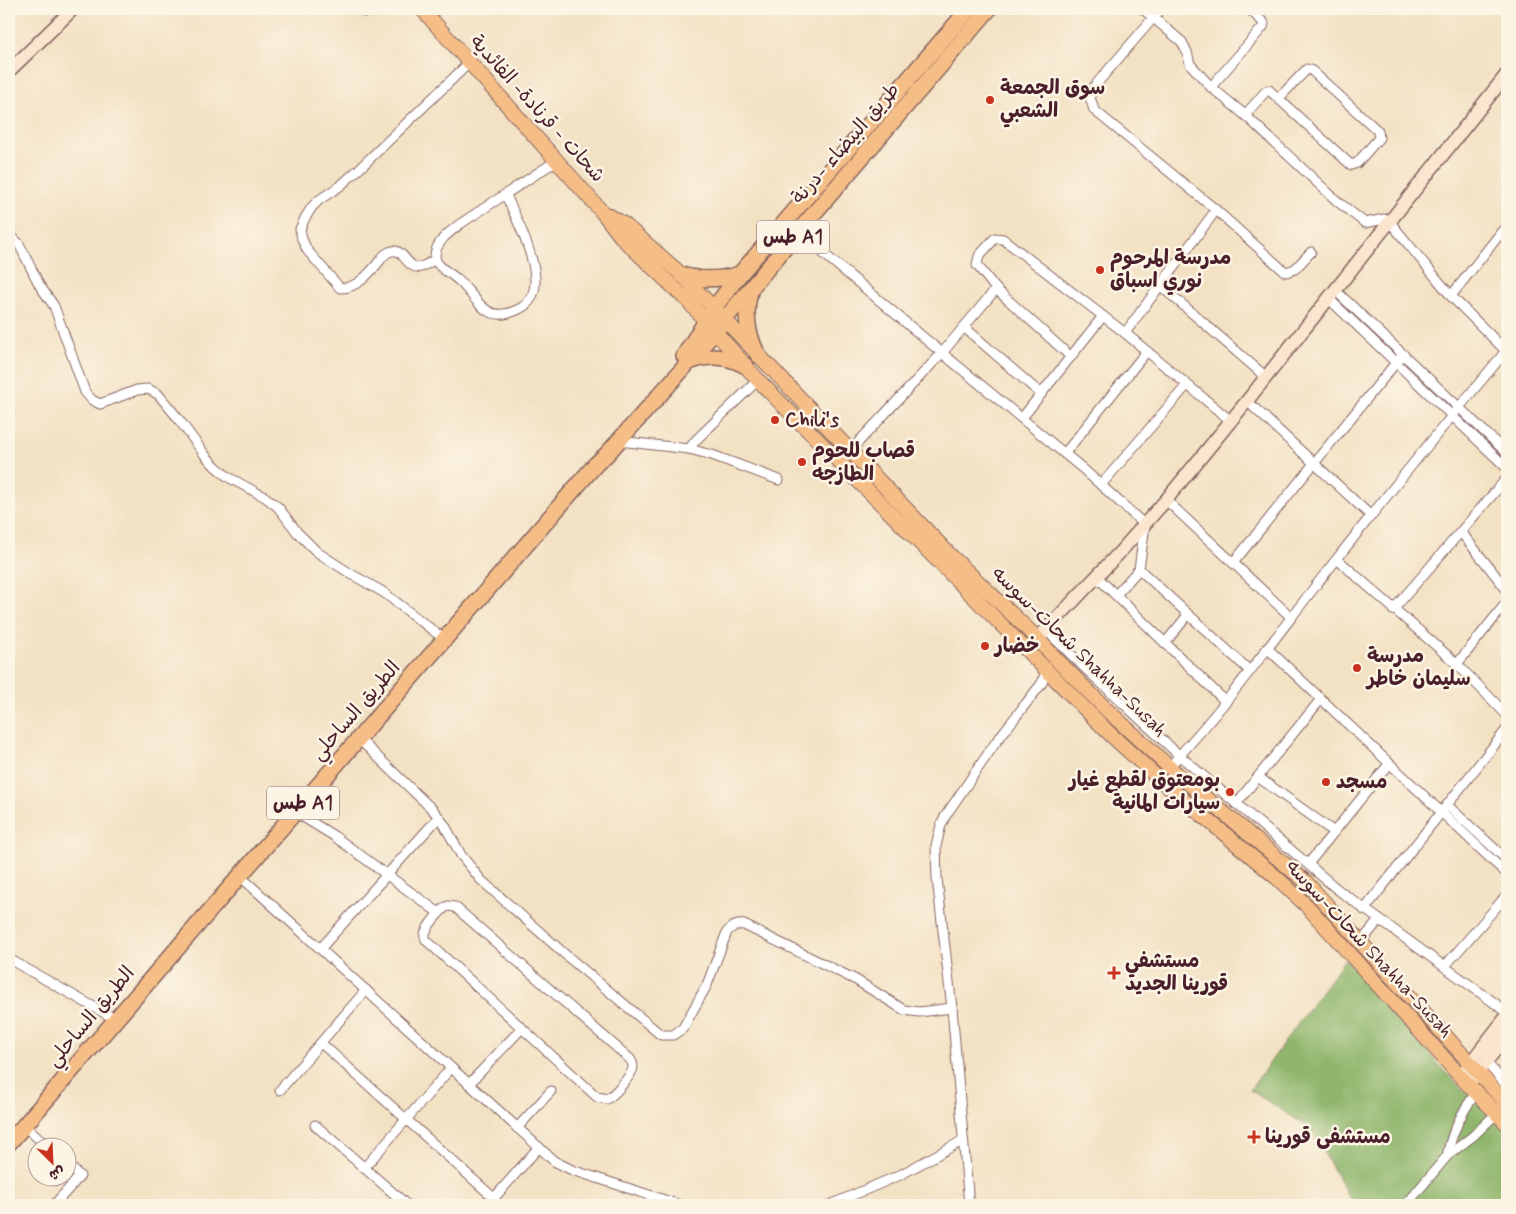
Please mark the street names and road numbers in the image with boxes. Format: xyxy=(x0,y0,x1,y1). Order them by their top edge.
street label: شحات - قرنادة- الفائدية xyxy=(463,29,611,189)
street label: طريق البيضاء -درنة xyxy=(786,77,906,211)
road number: طس A1 xyxy=(757,220,829,253)
street label: شحات-سوسه Shahha-Susah xyxy=(985,561,1173,743)
street label: الطريق الساحلي xyxy=(305,655,409,769)
road number: طس A1 xyxy=(267,786,339,820)
street label: شحات-سوسه Shahha-Susah xyxy=(1279,854,1459,1044)
street label: الطريق الساحلي xyxy=(41,961,144,1075)

